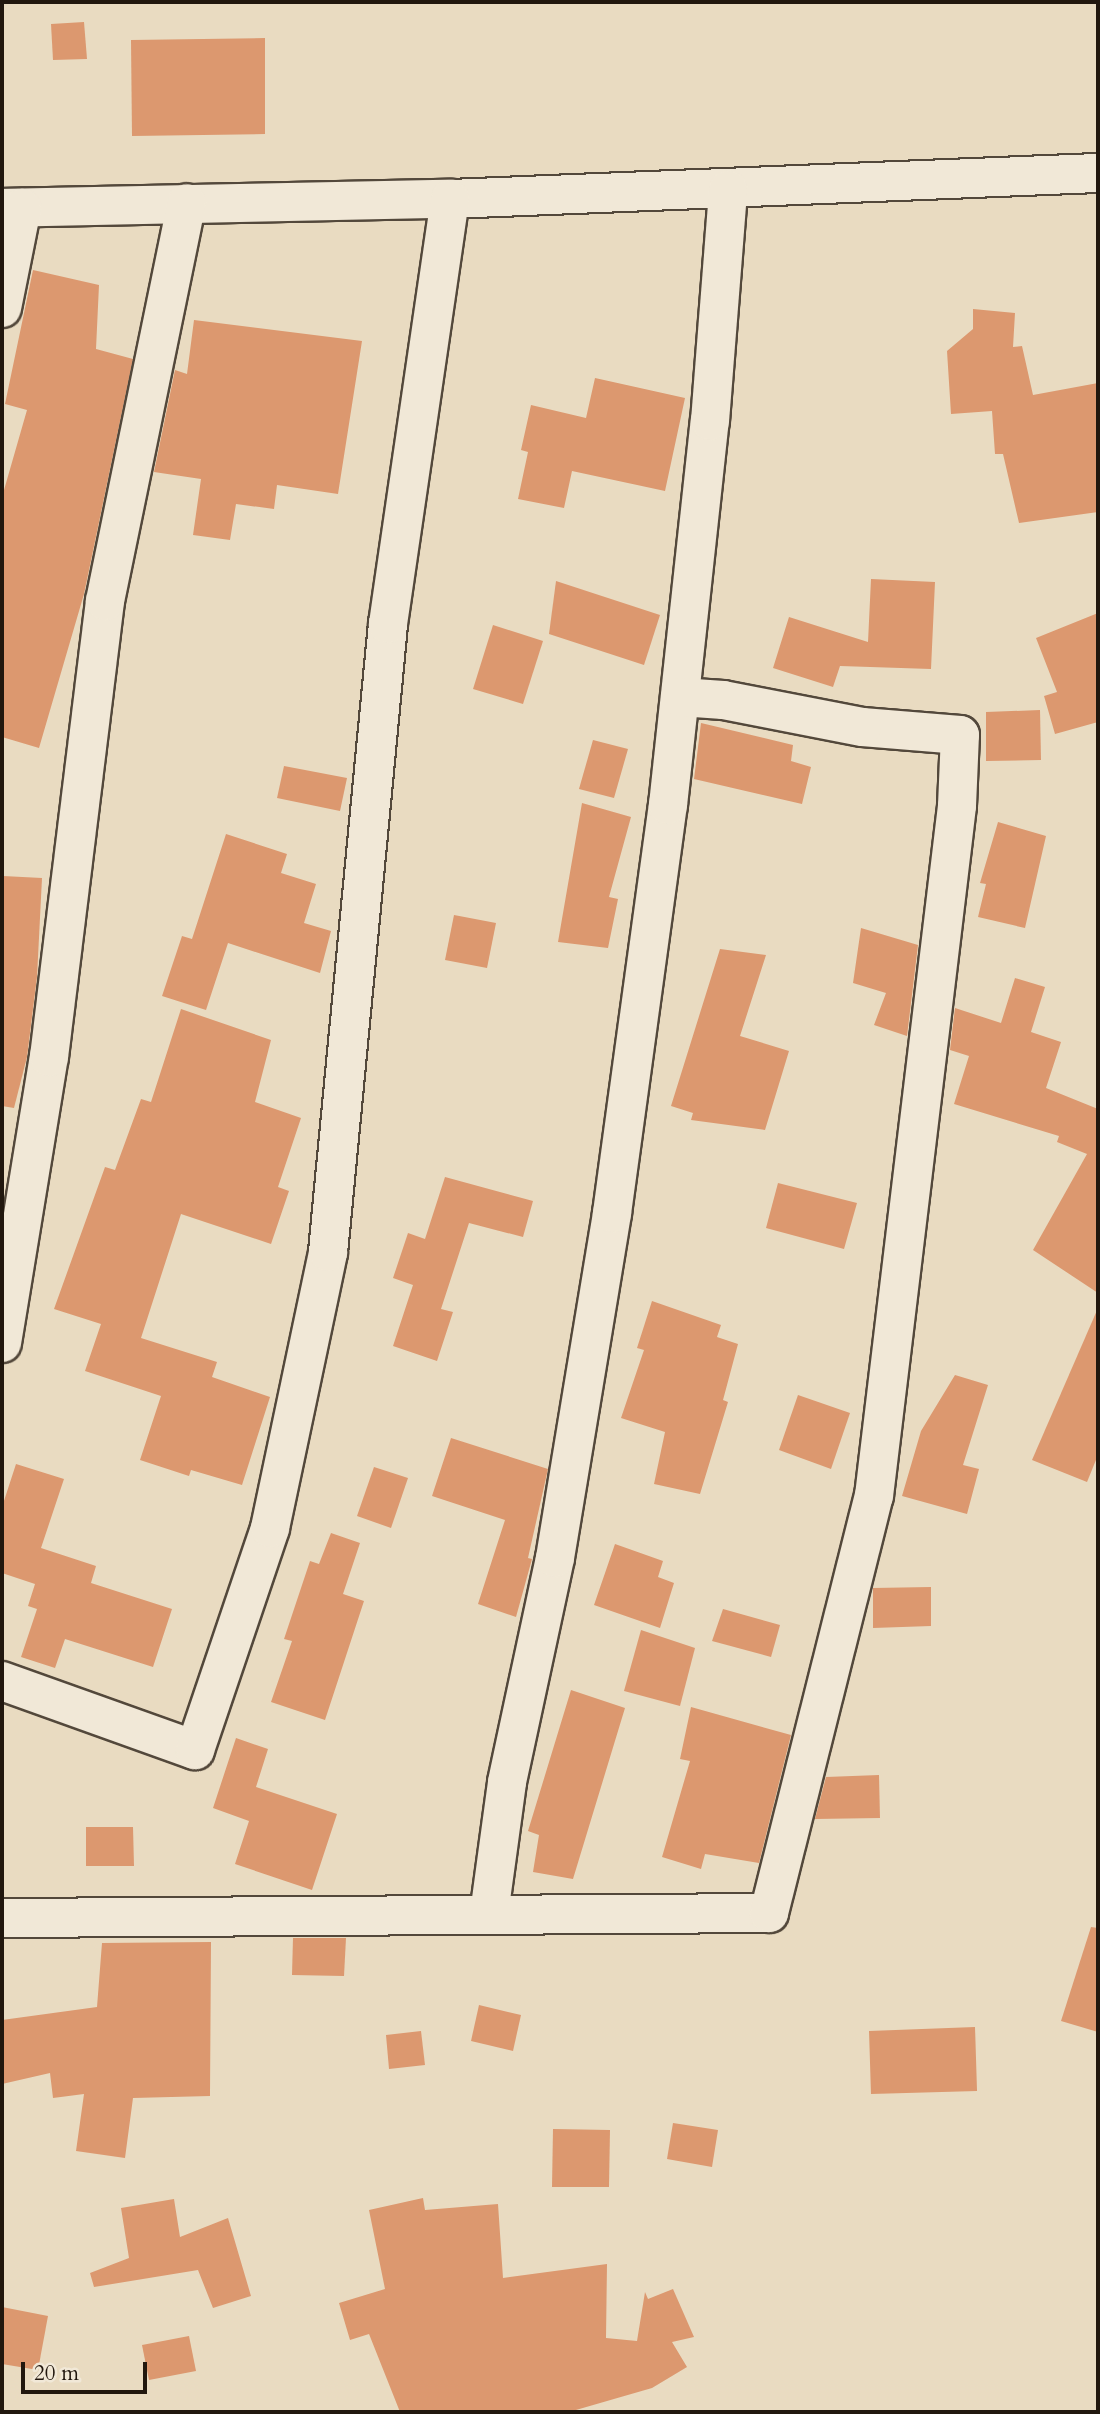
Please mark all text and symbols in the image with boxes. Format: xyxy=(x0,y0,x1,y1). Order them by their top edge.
scale bar xyxy=(24,2348,150,2392)
text: 20 m xyxy=(34,2359,79,2388)

